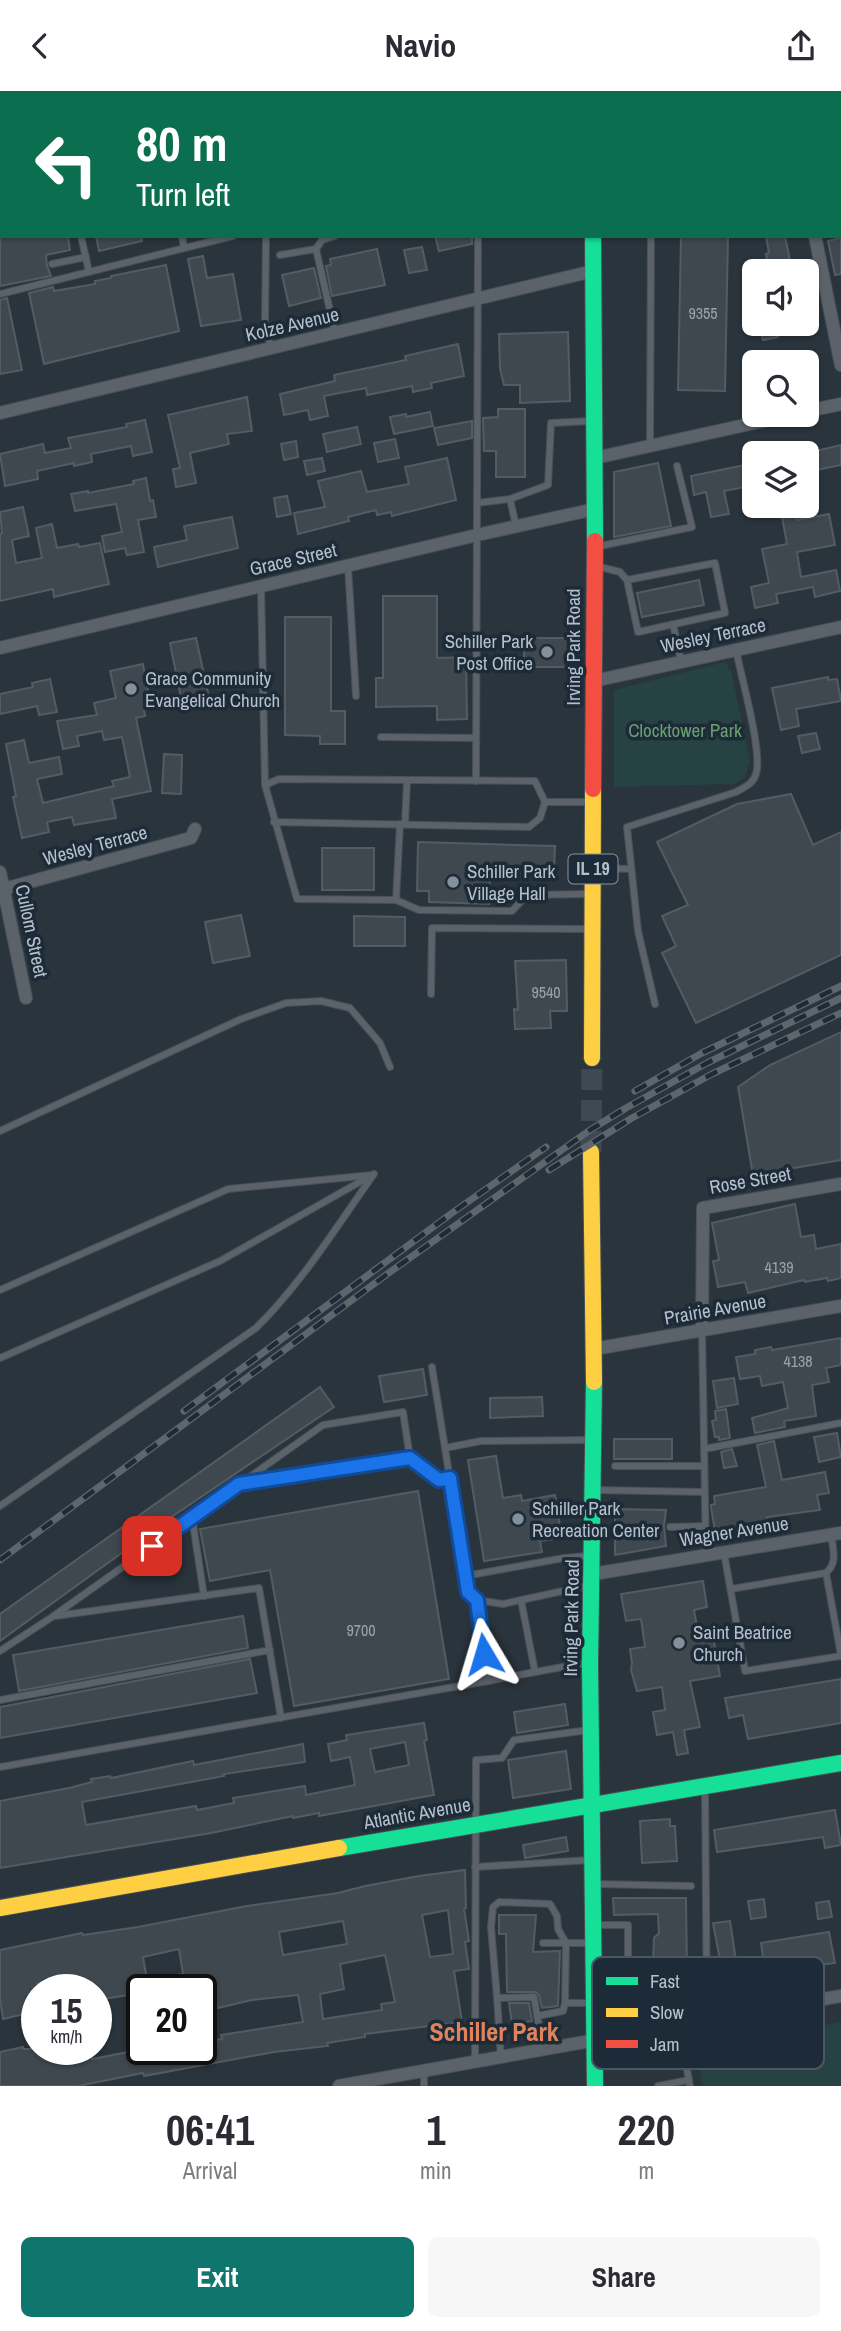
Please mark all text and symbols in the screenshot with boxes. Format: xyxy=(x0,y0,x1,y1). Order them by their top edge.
text: Navio xyxy=(385,24,456,67)
icon: back xyxy=(21,27,59,65)
icon: share xyxy=(782,27,820,65)
text: 80 m xyxy=(136,110,228,176)
icon: left xyxy=(21,119,112,210)
text: Turn left xyxy=(136,173,230,216)
map controls xyxy=(742,259,819,518)
button: sound xyxy=(742,259,819,336)
street label: Kolze Avenue xyxy=(243,301,341,347)
house number: 9355 xyxy=(688,302,718,324)
button: search xyxy=(742,350,819,427)
button: layers xyxy=(742,441,819,518)
street label: Grace Street xyxy=(247,536,340,582)
street label: Irving Park Road xyxy=(560,589,586,705)
street label: Wesley Terrace xyxy=(658,611,768,659)
place label: Schiller Park Post Office xyxy=(445,628,533,676)
marker: Schiller Park Post Office xyxy=(539,644,555,660)
place label: Grace Community Evangelical Church xyxy=(145,665,280,713)
marker: Grace Community Evangelical Church xyxy=(123,681,139,697)
park label: Clocktower Park xyxy=(628,717,742,743)
street label: Wesley Terrace xyxy=(40,819,150,871)
road number: IL 19 xyxy=(568,855,618,883)
place label: Schiller Park Village Hall xyxy=(467,858,556,906)
marker: Schiller Park Village Hall xyxy=(445,874,461,890)
street label: Cullom Street xyxy=(9,882,55,981)
house number: 9540 xyxy=(531,981,561,1003)
street label: Rose Street xyxy=(707,1160,793,1200)
house number: 4139 xyxy=(764,1256,794,1278)
street label: Prairie Avenue xyxy=(662,1287,768,1331)
house number: 4138 xyxy=(783,1350,813,1372)
place label: Schiller Park Recreation Center xyxy=(532,1495,660,1543)
street label: Wagner Avenue xyxy=(678,1510,790,1552)
marker: Schiller Park Recreation Center xyxy=(510,1511,526,1527)
pin xyxy=(122,1516,182,1576)
icon: arrive xyxy=(133,1527,171,1565)
street label: Irving Park Road xyxy=(557,1559,585,1677)
position arrow xyxy=(447,1617,521,1691)
house number: 9700 xyxy=(346,1619,376,1641)
place label: Saint Beatrice Church xyxy=(693,1619,792,1667)
marker: Saint Beatrice Church xyxy=(671,1635,687,1651)
street label: Atlantic Avenue xyxy=(361,1791,472,1835)
legend xyxy=(592,1957,824,2069)
text: Fast xyxy=(650,1968,680,1994)
speed limit sign: 20 xyxy=(126,1974,217,2065)
text: 15 xyxy=(51,1987,82,2034)
text: Slow xyxy=(650,1999,685,2025)
district label: Schiller Park xyxy=(429,2014,559,2049)
text: km/h xyxy=(51,2024,83,2049)
text: Jam xyxy=(650,2031,679,2057)
text: 06:41 xyxy=(166,2102,254,2158)
text: 1 xyxy=(426,2102,445,2158)
text: 220 xyxy=(618,2102,675,2158)
text: Arrival xyxy=(183,2155,237,2186)
text: min xyxy=(420,2155,452,2186)
text: m xyxy=(638,2155,654,2186)
button: Exit xyxy=(21,2237,414,2317)
button: Share xyxy=(428,2237,820,2317)

